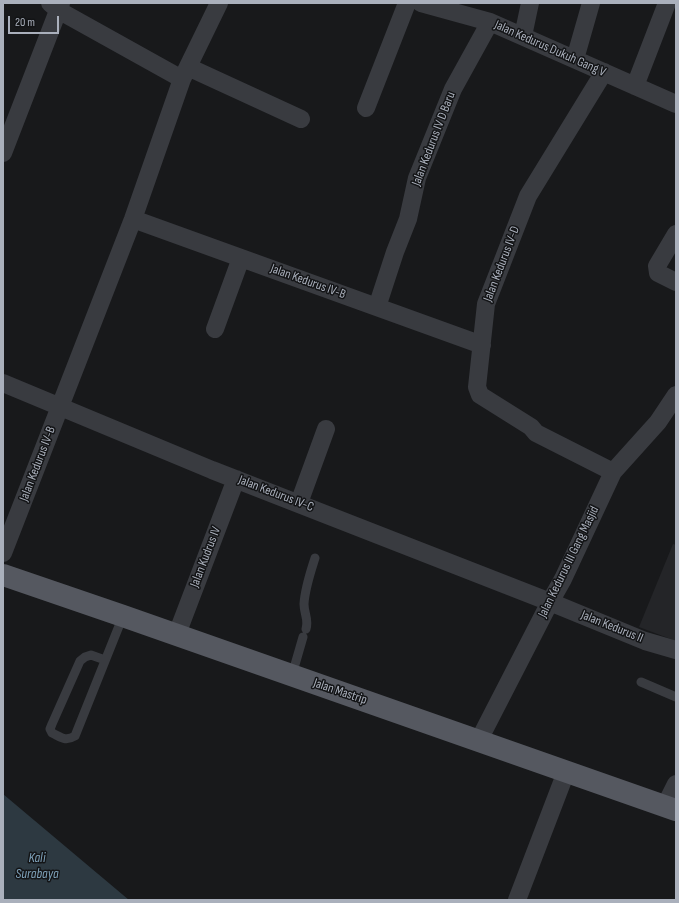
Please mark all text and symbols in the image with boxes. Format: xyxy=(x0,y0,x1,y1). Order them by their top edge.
scale bar xyxy=(10,8,61,34)
text: 20 m xyxy=(15,15,35,30)
street label: Jalan Kedurus Dukuh Gang V xyxy=(492,17,608,81)
street label: Jalan Kedurus IV D Baru xyxy=(409,90,459,188)
street label: Jalan Kedurus IV-D xyxy=(480,224,524,304)
street label: Jalan Kedurus IV-B xyxy=(268,261,348,303)
street label: Jalan Kedurus IV-B xyxy=(17,424,59,504)
street label: Jalan Kedurus IV-C xyxy=(236,472,316,516)
street label: Jalan Kedurus III Gang Masjid xyxy=(535,504,603,620)
street label: Jalan Kudrus IV xyxy=(187,524,225,590)
street label: Jalan Kedurus II xyxy=(579,607,645,647)
street label: Jalan Mastrip xyxy=(311,676,369,708)
water label: Kali Surabaya xyxy=(15,850,59,882)

